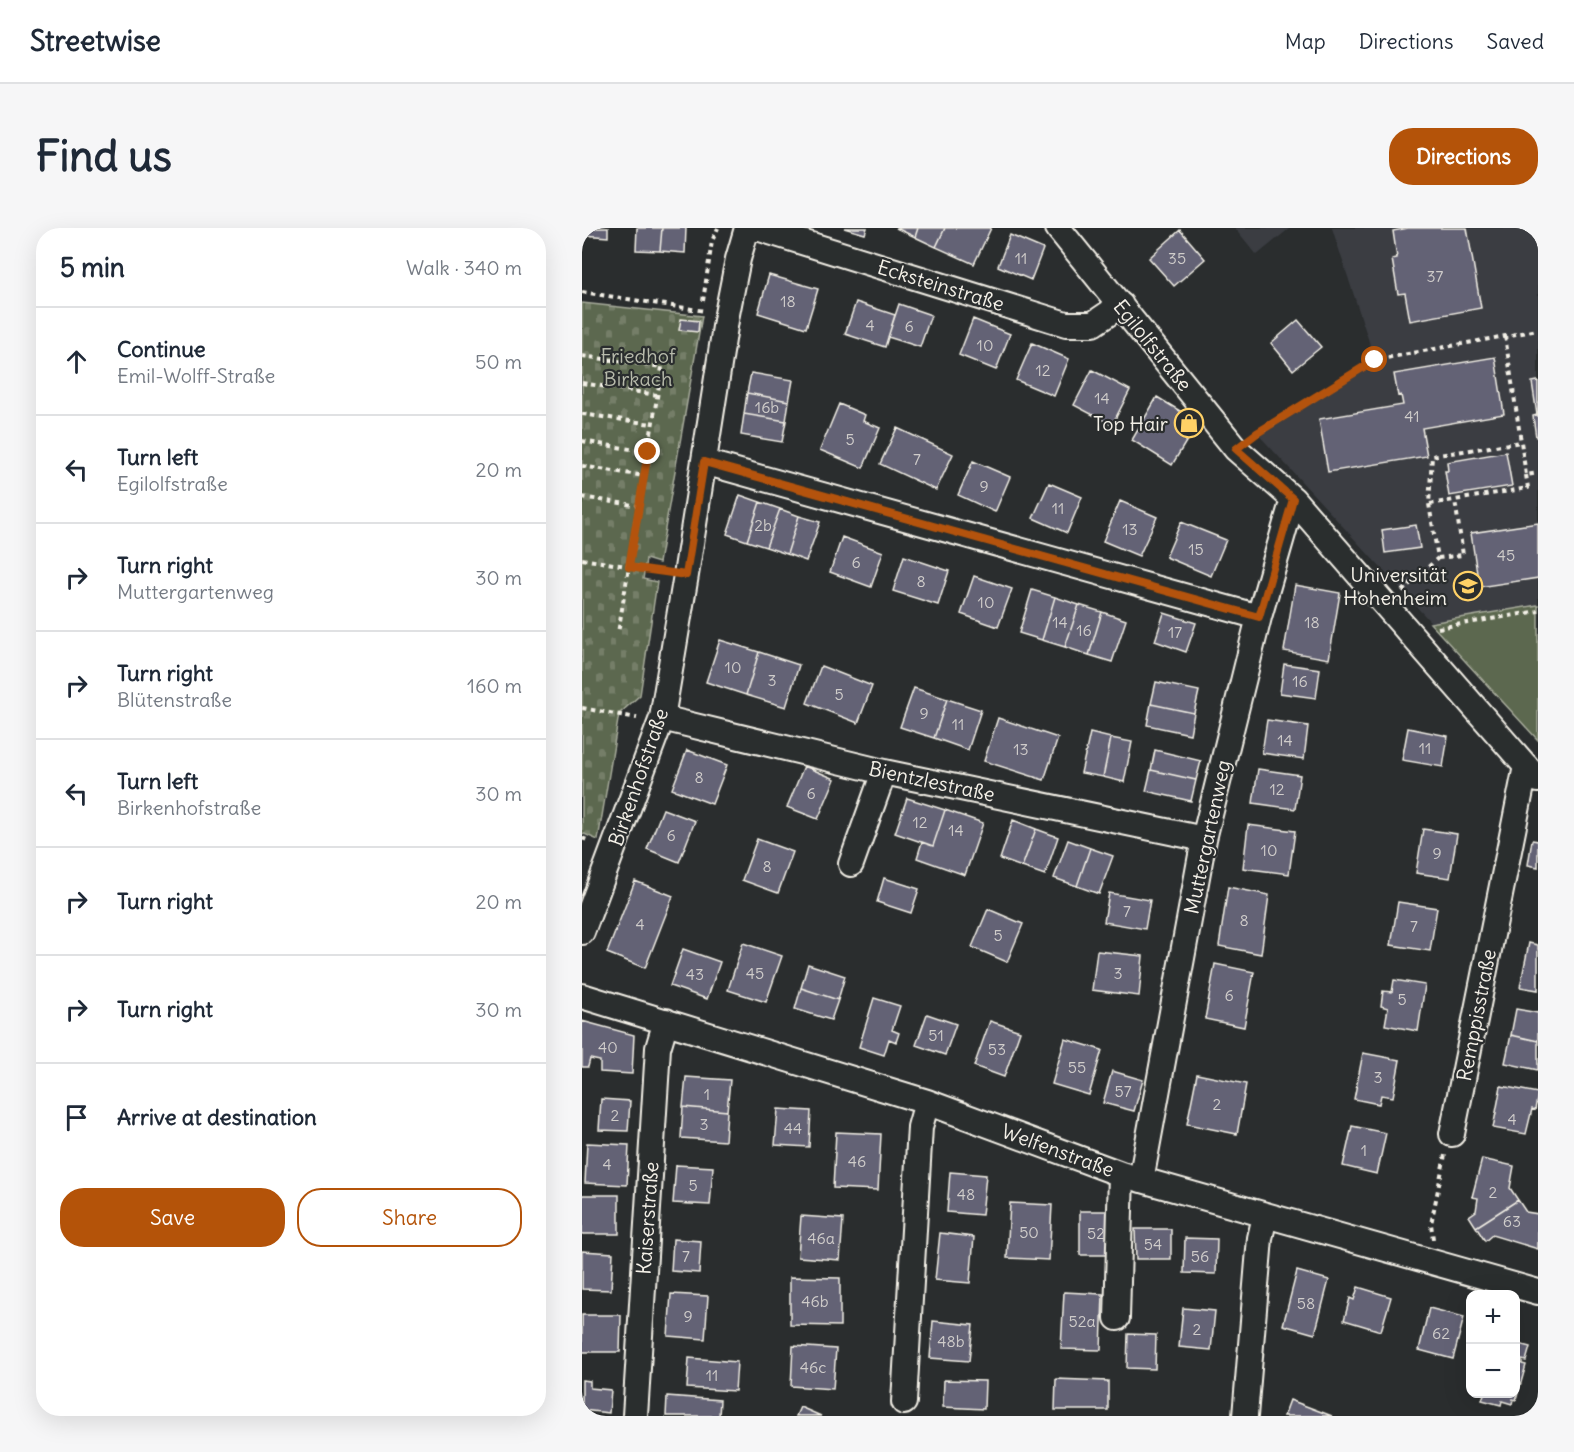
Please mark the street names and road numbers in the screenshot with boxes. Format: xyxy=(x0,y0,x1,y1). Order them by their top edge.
street label: Ecksteinstraße xyxy=(875,254,1007,316)
street label: Egilolfstraße xyxy=(1108,294,1198,396)
street label: Birkenhofstraße xyxy=(603,705,673,849)
street label: Bientzlestraße xyxy=(867,755,997,807)
street label: Muttergartenweg xyxy=(1178,758,1236,916)
street label: Remppisstraße xyxy=(1451,947,1501,1083)
street label: Welfenstraße xyxy=(998,1118,1118,1182)
street label: Kaiserstraße xyxy=(631,1161,663,1275)

